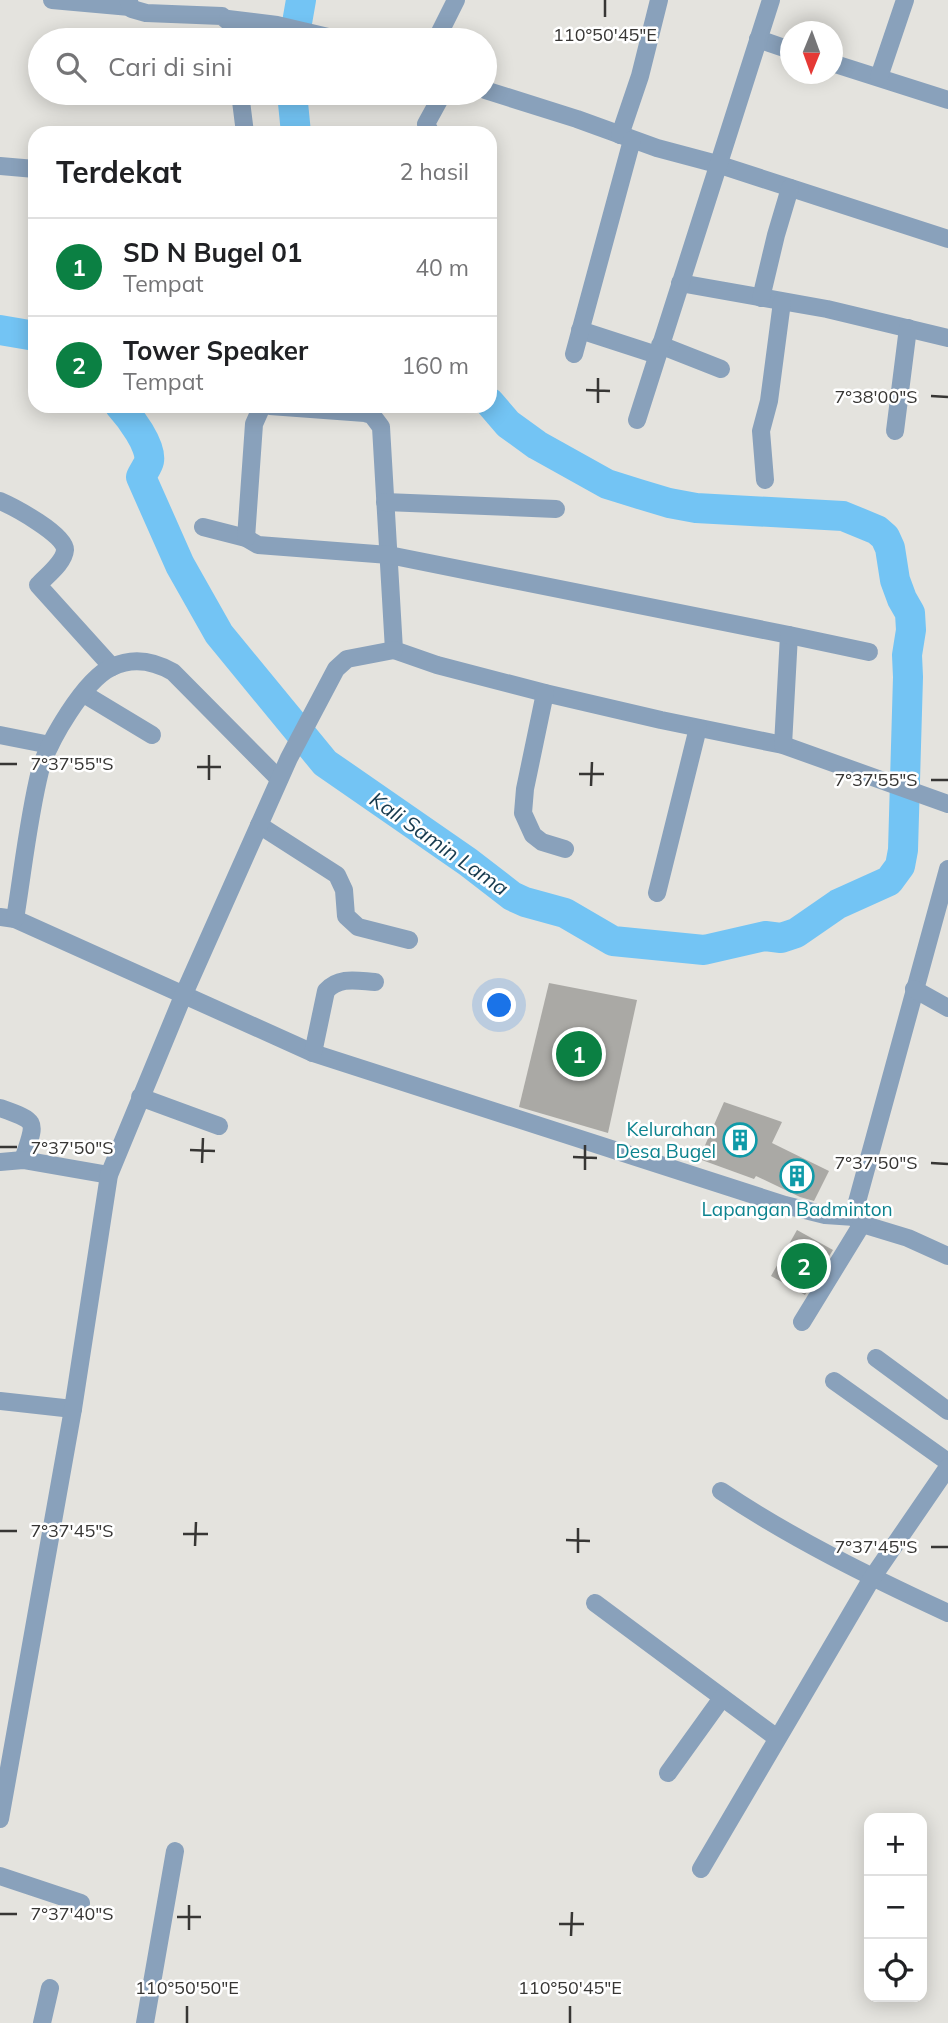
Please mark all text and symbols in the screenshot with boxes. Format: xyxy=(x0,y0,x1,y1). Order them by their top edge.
north arrow xyxy=(780,21,843,84)
text: 110°50'45"E xyxy=(553,23,657,46)
search box xyxy=(28,28,497,105)
icon: search xyxy=(52,48,90,86)
text: Cari di sini xyxy=(108,50,232,83)
text: Terdekat xyxy=(56,153,182,191)
text: 2 hasil xyxy=(400,157,469,186)
text: SD N Bugel 01 xyxy=(123,236,302,269)
text: 1 xyxy=(72,253,86,282)
text: 40 m xyxy=(415,253,469,282)
text: Tempat xyxy=(123,269,204,298)
text: Tower Speaker xyxy=(123,334,308,367)
text: 2 xyxy=(72,351,86,380)
text: 160 m xyxy=(401,351,469,380)
text: Tempat xyxy=(123,367,204,396)
text: 7°38'00"S xyxy=(835,385,917,408)
text: 7°37'55"S xyxy=(31,752,113,775)
text: 7°37'55"S xyxy=(835,768,917,791)
water label: Kali Samin Lama xyxy=(365,786,514,901)
your location xyxy=(482,988,516,1022)
pin: 1 xyxy=(556,1028,602,1080)
place label: Kelurahan Desa Bugel xyxy=(615,1117,716,1163)
building icon: Kelurahan Desa Bugel xyxy=(721,1121,759,1159)
text: 7°37'50"S xyxy=(31,1136,113,1159)
text: 7°37'50"S xyxy=(835,1151,917,1174)
building icon: Lapangan Badminton xyxy=(778,1157,816,1195)
place label: Lapangan Badminton xyxy=(701,1197,893,1221)
pin: 2 xyxy=(781,1240,827,1292)
text: 7°37'45"S xyxy=(31,1519,113,1542)
text: 7°37'45"S xyxy=(835,1535,917,1558)
map controls xyxy=(864,1813,927,2002)
button: + xyxy=(864,1813,927,1876)
button: − xyxy=(864,1876,927,1939)
text: 7°37'40"S xyxy=(31,1902,113,1925)
button: locate xyxy=(864,1939,927,2002)
text: 110°50'50"E xyxy=(135,1976,239,1999)
text: 110°50'45"E xyxy=(518,1976,622,1999)

